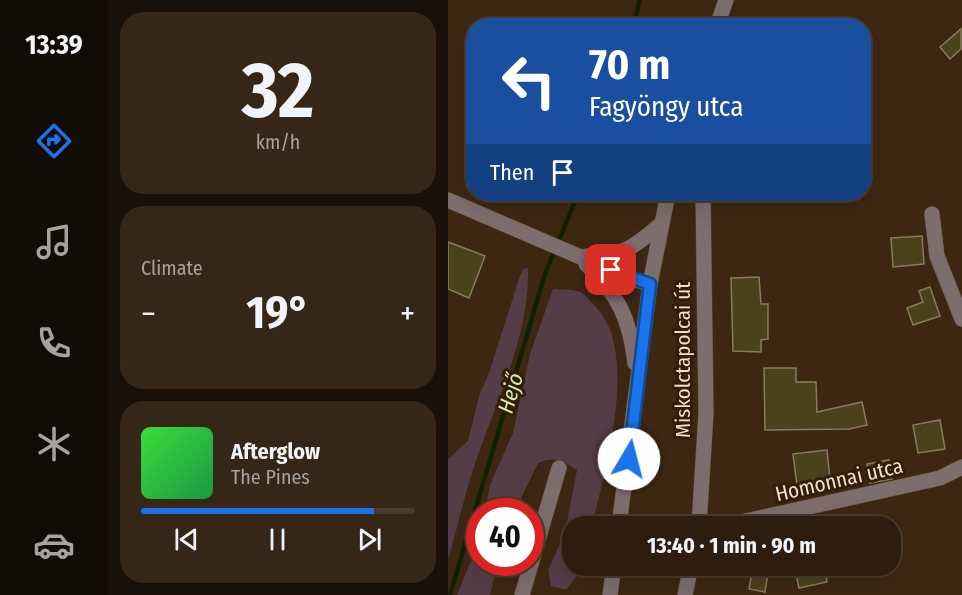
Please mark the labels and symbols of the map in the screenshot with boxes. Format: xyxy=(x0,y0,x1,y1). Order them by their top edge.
pin xyxy=(585,244,636,295)
street label: Miskolctapolcai út xyxy=(670,282,696,438)
water label: Hejő xyxy=(492,369,529,416)
position arrow xyxy=(597,427,661,491)
street label: Homonnai utca xyxy=(773,453,905,507)
speed limit sign: 40 xyxy=(466,498,544,576)

